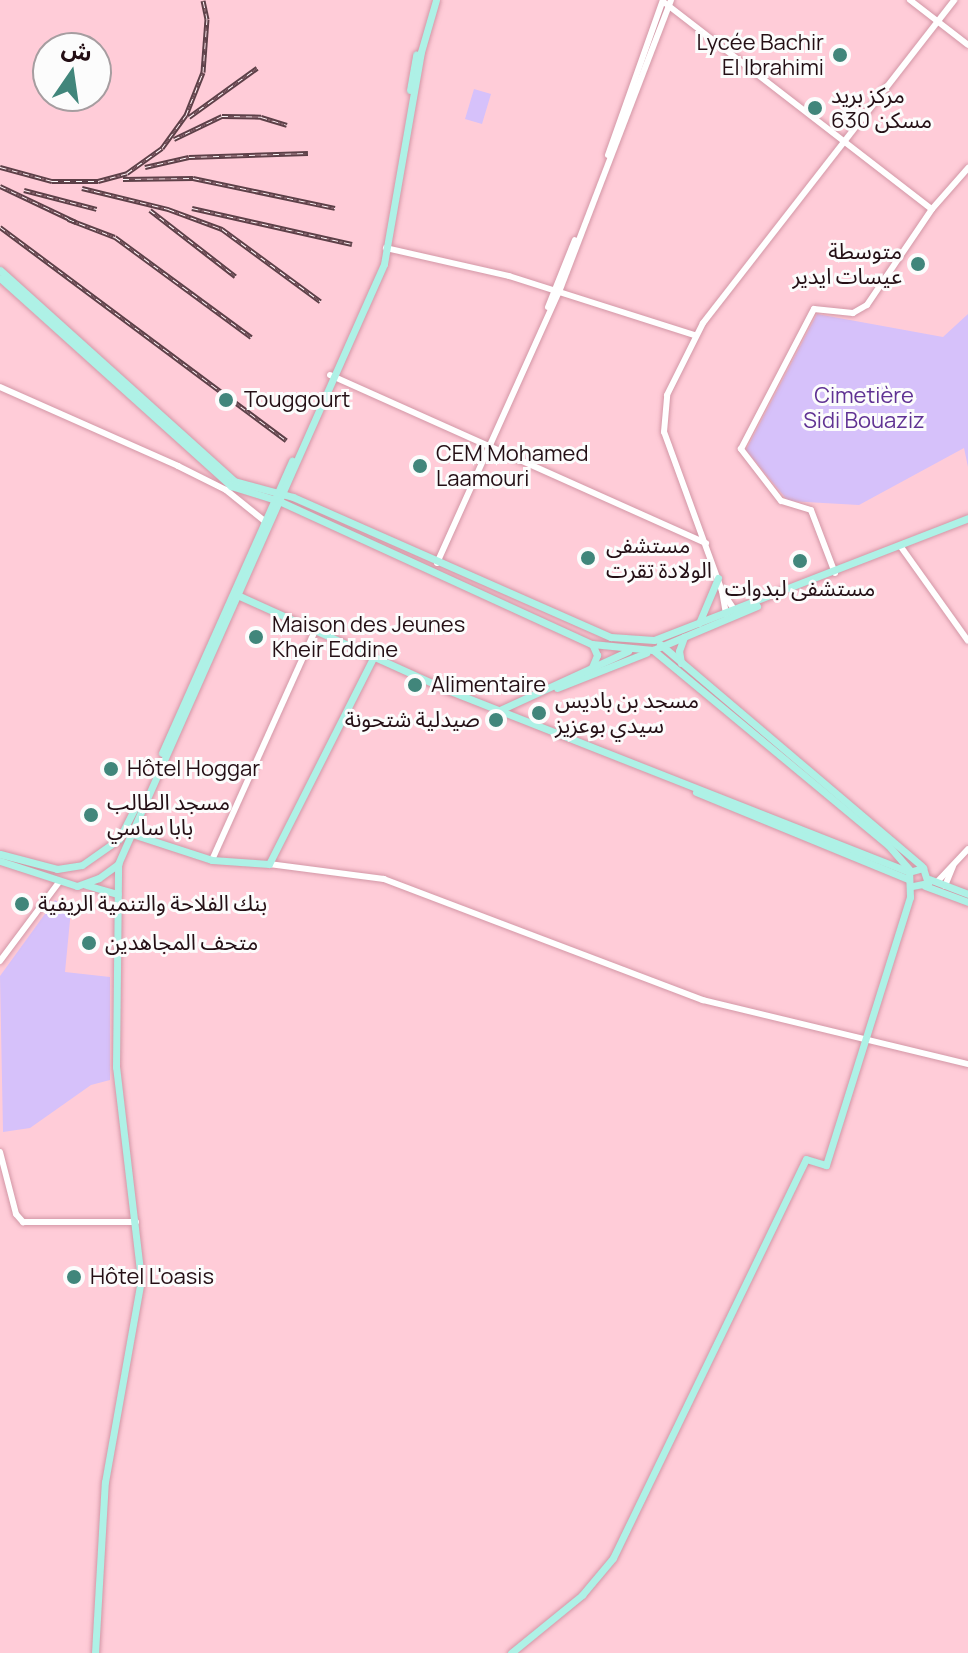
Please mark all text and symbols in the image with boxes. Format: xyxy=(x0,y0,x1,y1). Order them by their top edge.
place label: Lycée Bachir El Ibrahimi xyxy=(696,29,824,80)
north arrow xyxy=(32,32,112,112)
text: ش xyxy=(59,33,95,69)
marker: Lycée Bachir El Ibrahimi xyxy=(831,46,849,64)
place label: مركز بريد 630 مسكن xyxy=(831,82,932,134)
marker: مركز بريد 630 مسكن xyxy=(806,99,824,117)
place label: متوسطة عيسات ايدير xyxy=(793,238,902,290)
marker: متوسطة عيسات ايدير xyxy=(909,255,927,273)
park label: Cimetière Sidi Bouaziz xyxy=(803,382,925,434)
place label: Touggourt xyxy=(244,387,350,413)
marker: Touggourt xyxy=(215,389,237,411)
place label: CEM Mohamed Laamouri xyxy=(436,440,588,492)
marker: CEM Mohamed Laamouri xyxy=(411,457,429,475)
place label: مستشفى الولادة تقرت xyxy=(606,532,712,584)
marker: مستشفى الولادة تقرت xyxy=(577,547,599,569)
marker: مستشفى لبدوات xyxy=(789,550,811,572)
place label: مستشفى لبدوات xyxy=(725,576,875,602)
place label: Maison des Jeunes Kheir Eddine xyxy=(272,611,465,662)
marker: Maison des Jeunes Kheir Eddine xyxy=(247,628,265,646)
place label: Alimentaire xyxy=(431,672,546,698)
marker: Alimentaire xyxy=(406,676,424,694)
place label: مسجد بن باديس سيدي بوعزيز xyxy=(555,687,699,738)
marker: مسجد بن باديس سيدي بوعزيز xyxy=(530,704,548,722)
place label: صيدلية شتحونة xyxy=(345,707,480,733)
marker: صيدلية شتحونة xyxy=(487,711,505,729)
place label: Hôtel Hoggar xyxy=(127,756,260,782)
marker: Hôtel Hoggar xyxy=(102,760,120,778)
place label: مسجد الطالب بابا ساسي xyxy=(107,789,230,840)
marker: مسجد الطالب بابا ساسي xyxy=(82,806,100,824)
place label: بنك الفلاحة والتنمية الريفية xyxy=(38,891,267,917)
marker: بنك الفلاحة والتنمية الريفية xyxy=(13,895,31,913)
place label: متحف المجاهدين xyxy=(105,930,258,956)
marker: متحف المجاهدين xyxy=(80,934,98,952)
place label: Hôtel L'oasis xyxy=(90,1264,214,1290)
marker: Hôtel L'oasis xyxy=(65,1268,83,1286)

